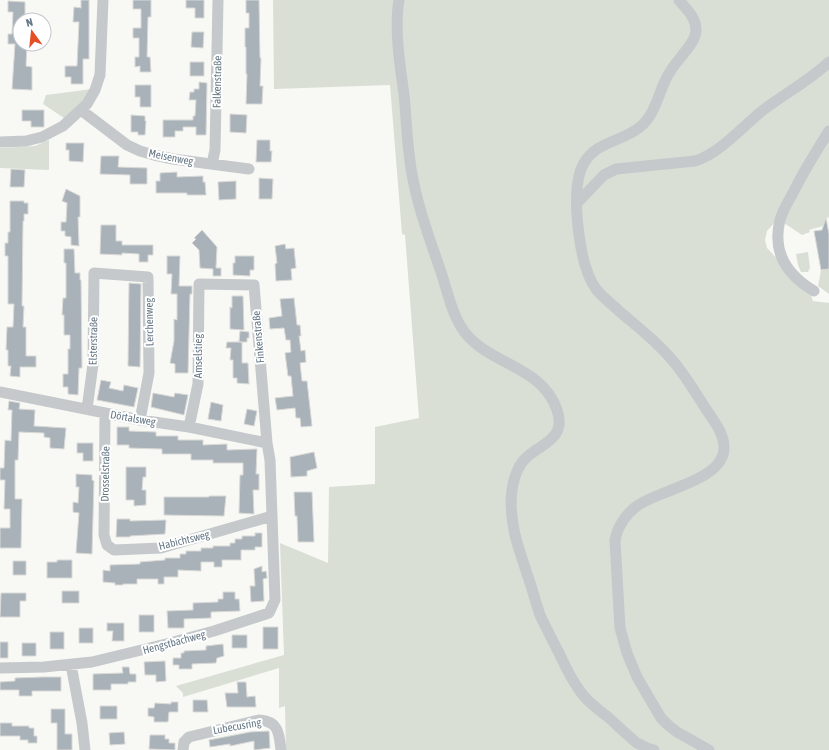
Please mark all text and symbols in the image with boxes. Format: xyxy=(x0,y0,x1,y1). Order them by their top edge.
north arrow xyxy=(12,12,52,52)
text: N xyxy=(25,16,34,29)
street label: Falkenstraße xyxy=(211,56,223,108)
street label: Meisenweg xyxy=(148,147,195,167)
street label: Lerchenweg xyxy=(143,297,155,346)
street label: Finkenstraße xyxy=(250,310,266,364)
street label: Elsterstraße xyxy=(87,317,99,365)
street label: Amselstieg xyxy=(192,334,204,378)
street label: Dörtalsweg xyxy=(109,408,157,428)
street label: Drosselstraße xyxy=(99,446,111,502)
street label: Habichtsweg xyxy=(157,528,211,552)
street label: Hengstbachweg xyxy=(141,628,207,656)
street label: Lubecusring xyxy=(212,716,262,736)

